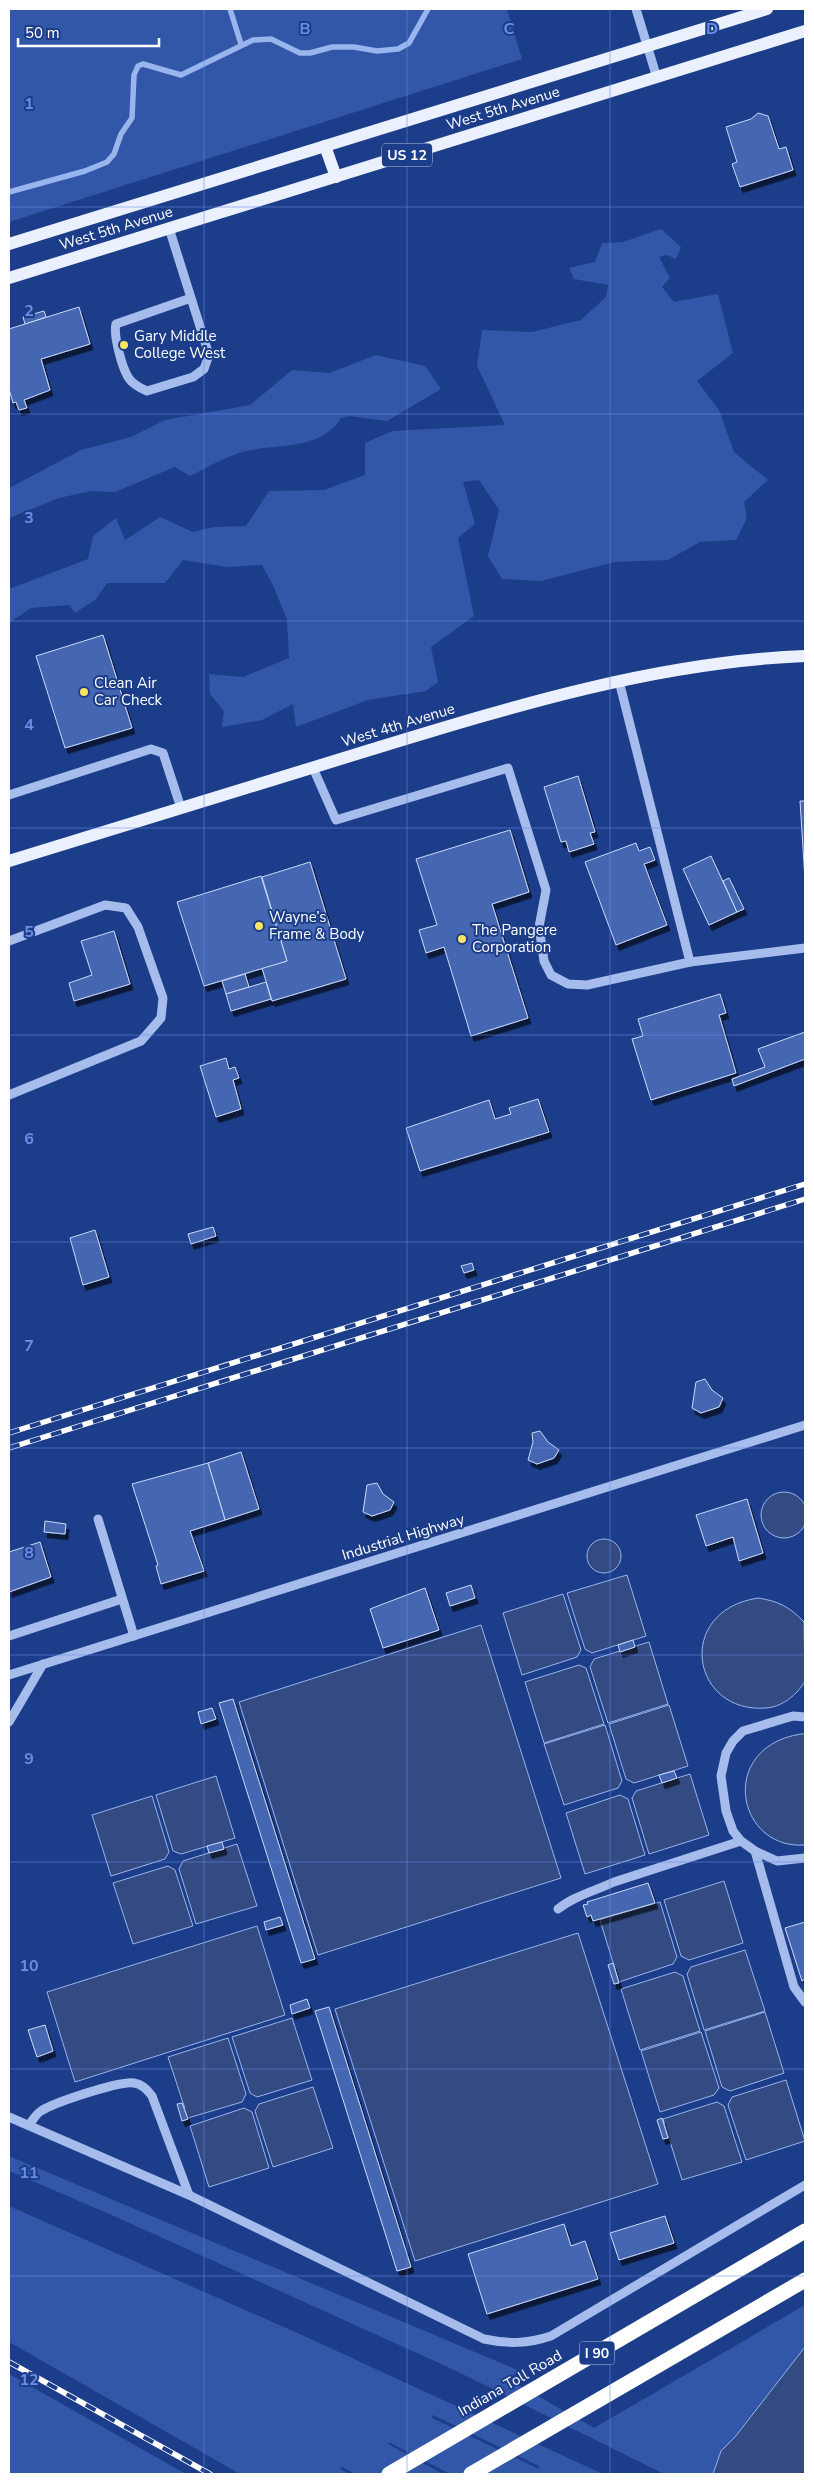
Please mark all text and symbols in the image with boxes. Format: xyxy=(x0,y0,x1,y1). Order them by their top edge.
scale bar xyxy=(18,15,159,47)
text: B xyxy=(299,18,311,40)
text: C xyxy=(504,18,515,40)
text: D xyxy=(706,18,718,40)
text: 50 m xyxy=(25,23,60,43)
street label: West 5th Avenue xyxy=(444,81,562,135)
text: 1 xyxy=(24,93,34,115)
road number: US 12 xyxy=(382,144,432,166)
street label: West 5th Avenue xyxy=(57,201,175,255)
text: 2 xyxy=(24,300,34,322)
place label: Gary Middle College West xyxy=(134,326,226,363)
marker: Gary Middle College West xyxy=(118,339,130,351)
text: 3 xyxy=(24,507,34,529)
place label: Clean Air Car Check xyxy=(94,673,163,710)
marker: Clean Air Car Check xyxy=(78,686,90,698)
street label: West 4th Avenue xyxy=(339,698,457,752)
text: 4 xyxy=(24,714,34,736)
place label: Wayne’s Frame & Body xyxy=(269,907,364,944)
marker: Wayne’s Frame & Body xyxy=(253,920,265,932)
place label: The Pangere Corporation xyxy=(472,920,557,957)
text: 5 xyxy=(24,921,34,943)
marker: The Pangere Corporation xyxy=(456,933,468,945)
text: 6 xyxy=(24,1128,34,1150)
text: 7 xyxy=(24,1335,34,1357)
street label: Industrial Highway xyxy=(339,1509,467,1565)
text: 8 xyxy=(24,1542,34,1564)
text: 9 xyxy=(24,1748,34,1770)
text: 10 xyxy=(19,1955,39,1977)
text: 11 xyxy=(19,2162,39,2184)
road number: I 90 xyxy=(580,2342,614,2364)
street label: Indiana Toll Road xyxy=(454,2345,566,2421)
text: 12 xyxy=(19,2369,39,2391)

